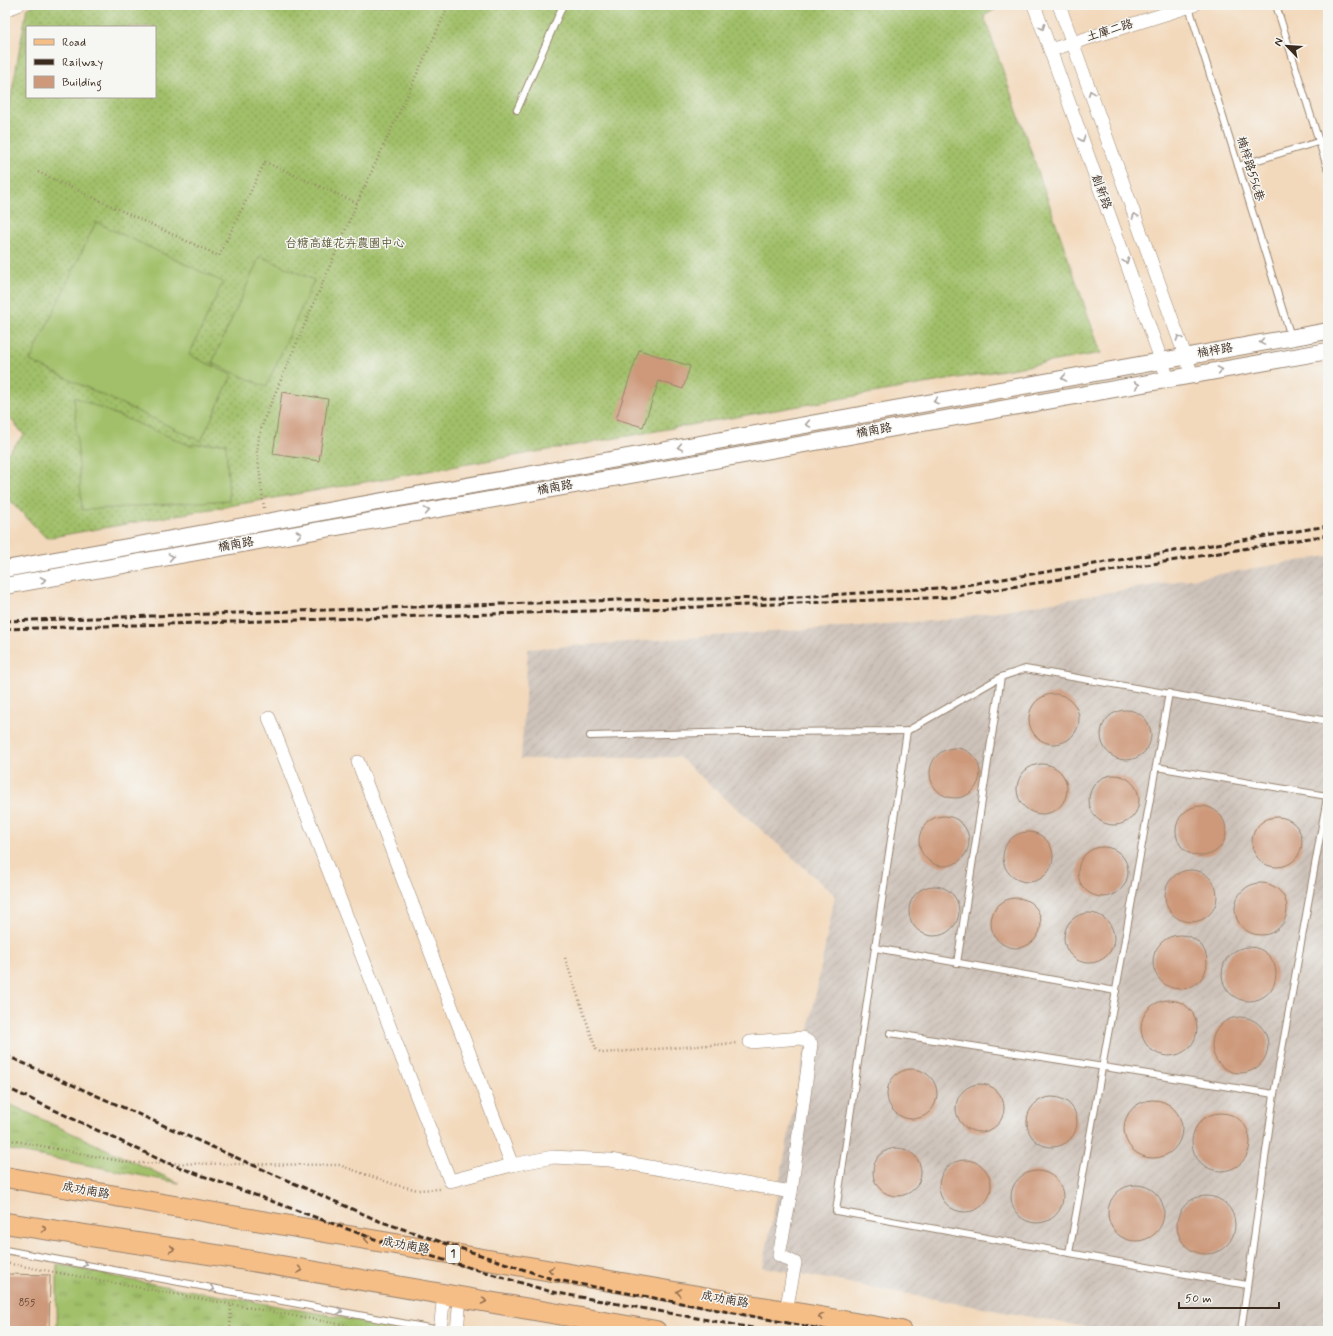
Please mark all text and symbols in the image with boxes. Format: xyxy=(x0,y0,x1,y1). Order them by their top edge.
street label: 土庫二路 xyxy=(1085,16,1135,46)
one-way arrow xyxy=(1037,24,1045,31)
legend xyxy=(26,26,156,98)
north arrow xyxy=(1267,26,1307,66)
text: Road xyxy=(62,35,86,51)
text: N xyxy=(1271,36,1287,48)
text: Railway xyxy=(62,55,104,71)
text: Building xyxy=(62,75,102,92)
one-way arrow xyxy=(1087,90,1095,97)
street label: 楠梓路556巷 xyxy=(1233,135,1267,203)
one-way arrow xyxy=(1077,136,1086,143)
street label: 創新路 xyxy=(1087,172,1115,212)
one-way arrow xyxy=(1131,212,1139,219)
park label: 台糖高雄花卉農園中心 xyxy=(285,236,405,252)
one-way arrow xyxy=(1121,258,1129,265)
one-way arrow xyxy=(1175,335,1184,342)
one-way arrow xyxy=(1259,338,1265,346)
street label: 楠梓路 xyxy=(1196,340,1234,362)
one-way arrow xyxy=(1217,366,1224,375)
one-way arrow xyxy=(1061,373,1067,382)
one-way arrow xyxy=(1134,381,1140,389)
one-way arrow xyxy=(933,397,939,405)
one-way arrow xyxy=(805,420,811,428)
street label: 橋南路 xyxy=(855,420,893,442)
one-way arrow xyxy=(677,443,683,451)
street label: 橋南路 xyxy=(536,477,574,499)
one-way arrow xyxy=(424,507,430,516)
one-way arrow xyxy=(296,530,302,539)
street label: 橋南路 xyxy=(217,534,255,556)
one-way arrow xyxy=(168,553,174,562)
one-way arrow xyxy=(40,576,47,584)
street label: 成功南路 xyxy=(61,1179,111,1203)
one-way arrow xyxy=(40,1224,47,1233)
street label: 成功南路 xyxy=(381,1234,431,1258)
one-way arrow xyxy=(364,1235,371,1244)
one-way arrow xyxy=(169,1244,175,1253)
road number: 1 xyxy=(446,1245,460,1263)
one-way arrow xyxy=(82,1259,88,1268)
one-way arrow xyxy=(297,1265,303,1274)
one-way arrow xyxy=(548,1267,554,1275)
one-way arrow xyxy=(209,1284,215,1293)
scale bar xyxy=(1179,1284,1279,1310)
one-way arrow xyxy=(676,1288,682,1297)
street label: 成功南路 xyxy=(700,1288,750,1312)
text: 50 m xyxy=(1185,1291,1212,1307)
one-way arrow xyxy=(481,1296,487,1305)
house number: 855 xyxy=(19,1297,36,1310)
one-way arrow xyxy=(337,1307,343,1315)
one-way arrow xyxy=(818,1313,824,1321)

